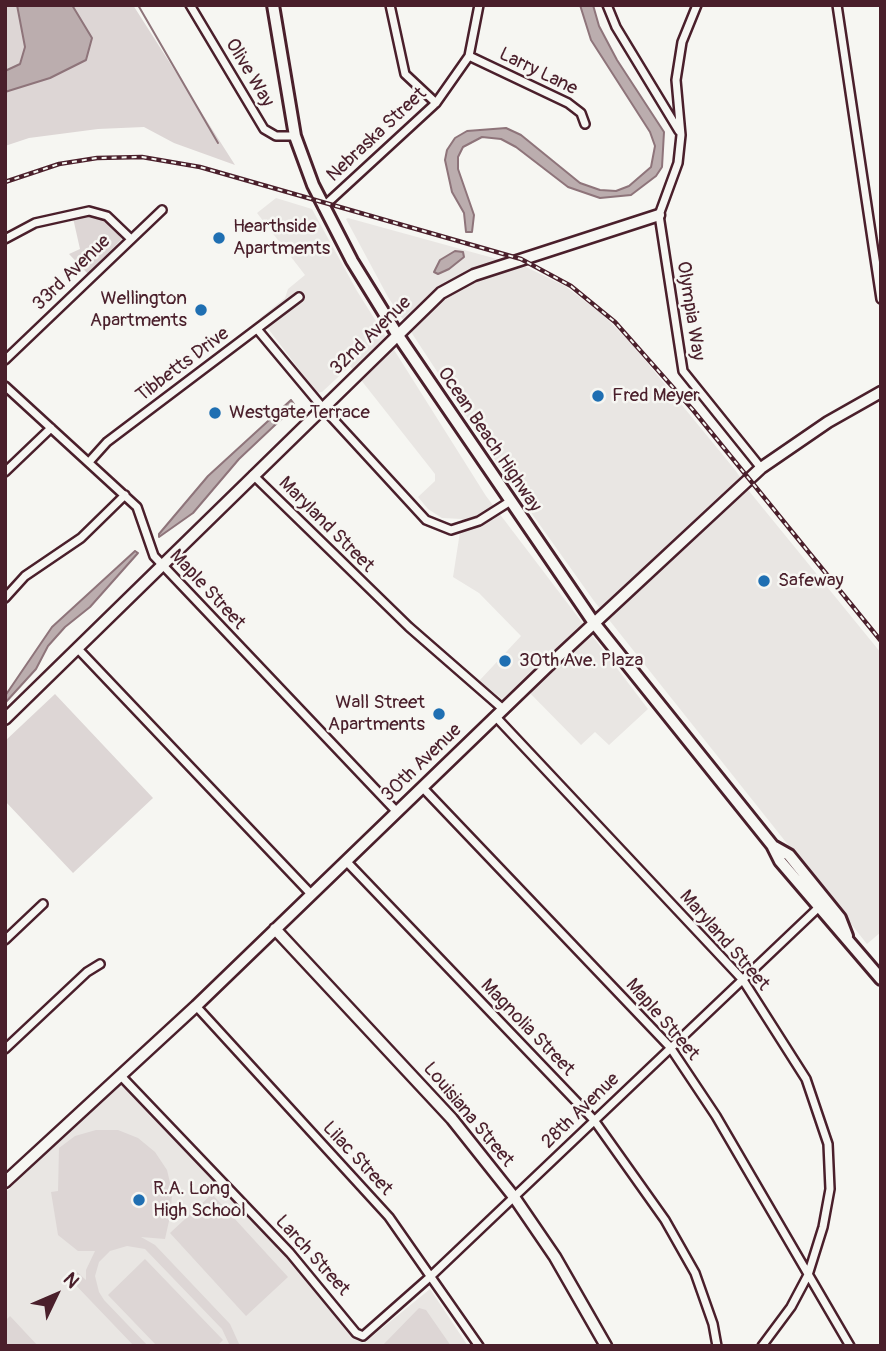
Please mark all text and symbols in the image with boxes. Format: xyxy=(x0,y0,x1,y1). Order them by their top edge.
street label: Olive Way xyxy=(220,35,278,111)
street label: Larry Lane xyxy=(495,43,581,101)
street label: Nebraska Street xyxy=(322,83,432,187)
place label: Hearthside Apartments xyxy=(233,216,330,260)
street label: 33rd Avenue xyxy=(28,230,116,316)
marker: Hearthside Apartments xyxy=(211,230,227,246)
street label: Olympia Way xyxy=(671,260,709,362)
place label: Wellington Apartments xyxy=(90,288,187,332)
street label: 32nd Avenue xyxy=(326,292,416,380)
marker: Wellington Apartments xyxy=(193,302,209,318)
street label: Tibbetts Drive xyxy=(132,323,234,407)
street label: Ocean Beach Highway xyxy=(432,363,546,517)
place label: Fred Meyer xyxy=(612,385,700,407)
marker: Fred Meyer xyxy=(590,388,606,404)
place label: Westgate Terrace xyxy=(229,402,370,424)
marker: Westgate Terrace xyxy=(207,405,223,421)
street label: Maryland Street xyxy=(273,472,379,578)
street label: Maple Street xyxy=(164,545,250,635)
place label: Safeway xyxy=(778,570,844,592)
marker: Safeway xyxy=(756,573,772,589)
place label: 30th Ave. Plaza xyxy=(519,650,643,672)
marker: 30th Ave. Plaza xyxy=(497,653,513,669)
place label: Wall Street Apartments xyxy=(328,692,425,736)
marker: Wall Street Apartments xyxy=(431,706,447,722)
street label: 30th Avenue xyxy=(377,719,467,807)
street label: Maryland Street xyxy=(674,886,774,996)
street label: Maple Street xyxy=(620,974,704,1066)
street label: Magnolia Street xyxy=(475,975,579,1081)
street label: Louisiana Street xyxy=(418,1058,518,1172)
street label: 28th Avenue xyxy=(537,1068,625,1154)
street label: Lilac Street xyxy=(317,1117,397,1201)
place label: R.A. Long High School xyxy=(153,1178,246,1222)
marker: R.A. Long High School xyxy=(131,1192,147,1208)
street label: Larch Street xyxy=(270,1211,354,1301)
north arrow xyxy=(21,1260,91,1330)
text: N xyxy=(58,1267,84,1293)

